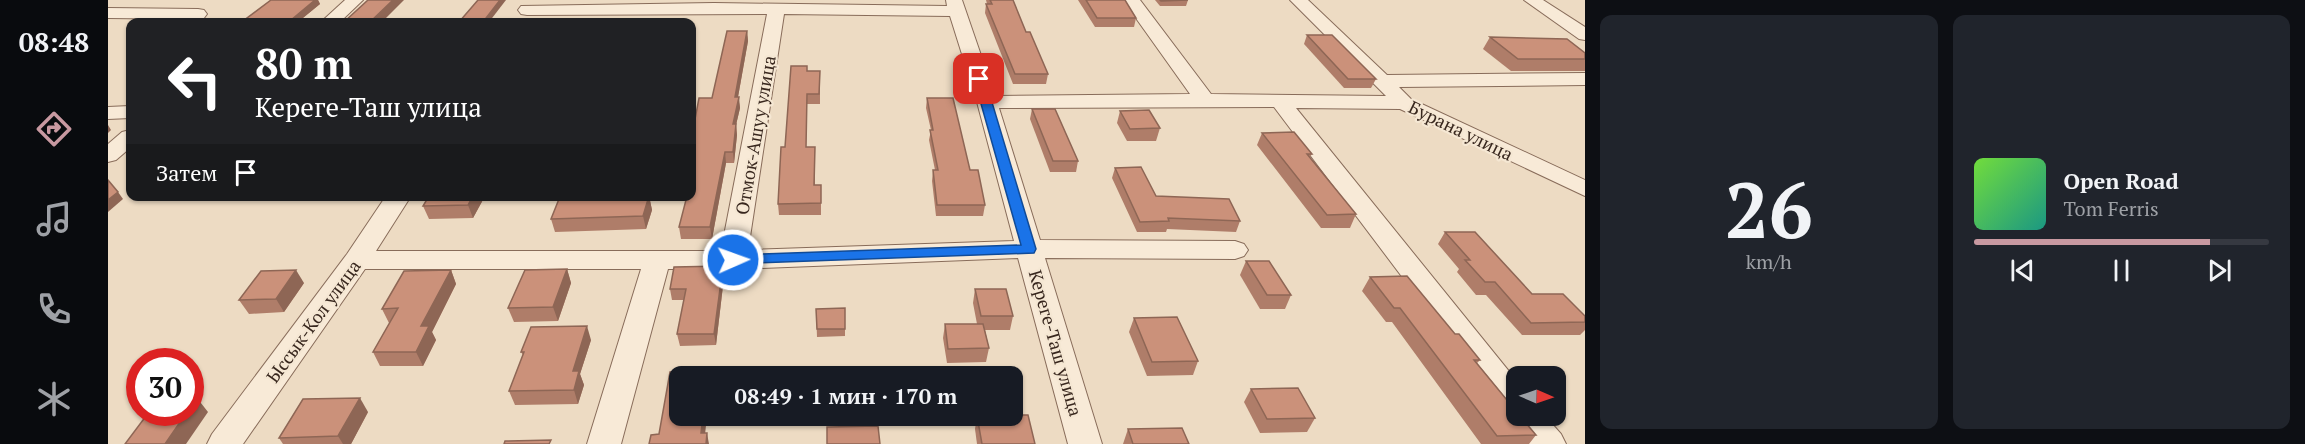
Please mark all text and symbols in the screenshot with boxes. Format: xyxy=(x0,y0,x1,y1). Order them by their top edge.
text: 08:48 xyxy=(19,24,89,60)
text: 80 m xyxy=(255,35,353,91)
icon: left xyxy=(156,42,234,120)
street label: Отмок-Ашуу улица xyxy=(729,53,781,217)
pin xyxy=(953,53,1004,104)
icon: arrive xyxy=(962,62,995,95)
text: Кереге-Таш улица xyxy=(255,89,482,125)
street label: Бурана улица xyxy=(1405,94,1517,166)
icon: directions xyxy=(33,108,75,150)
icon: arrive xyxy=(229,156,262,189)
text: 26 xyxy=(1725,157,1813,260)
text: Затем xyxy=(156,158,217,187)
text: Open Road xyxy=(2064,166,2179,195)
text: Tom Ferris xyxy=(2064,195,2159,222)
icon: music xyxy=(33,198,75,240)
position arrow xyxy=(701,228,765,292)
text: km/h xyxy=(1746,248,1792,275)
icon: previous xyxy=(2006,254,2039,287)
icon: pause xyxy=(2105,254,2138,287)
icon: next xyxy=(2203,254,2236,287)
street label: Ыссык-Кол улица xyxy=(260,255,366,387)
street label: Кереге-Таш улица xyxy=(1024,267,1088,419)
icon: phone xyxy=(33,288,75,330)
speed limit sign: 30 xyxy=(126,348,204,426)
north arrow xyxy=(1506,366,1566,426)
map controls xyxy=(1506,366,1566,426)
icon: climate xyxy=(33,378,75,420)
text: 08:49 · 1 мин · 170 m xyxy=(735,381,957,410)

